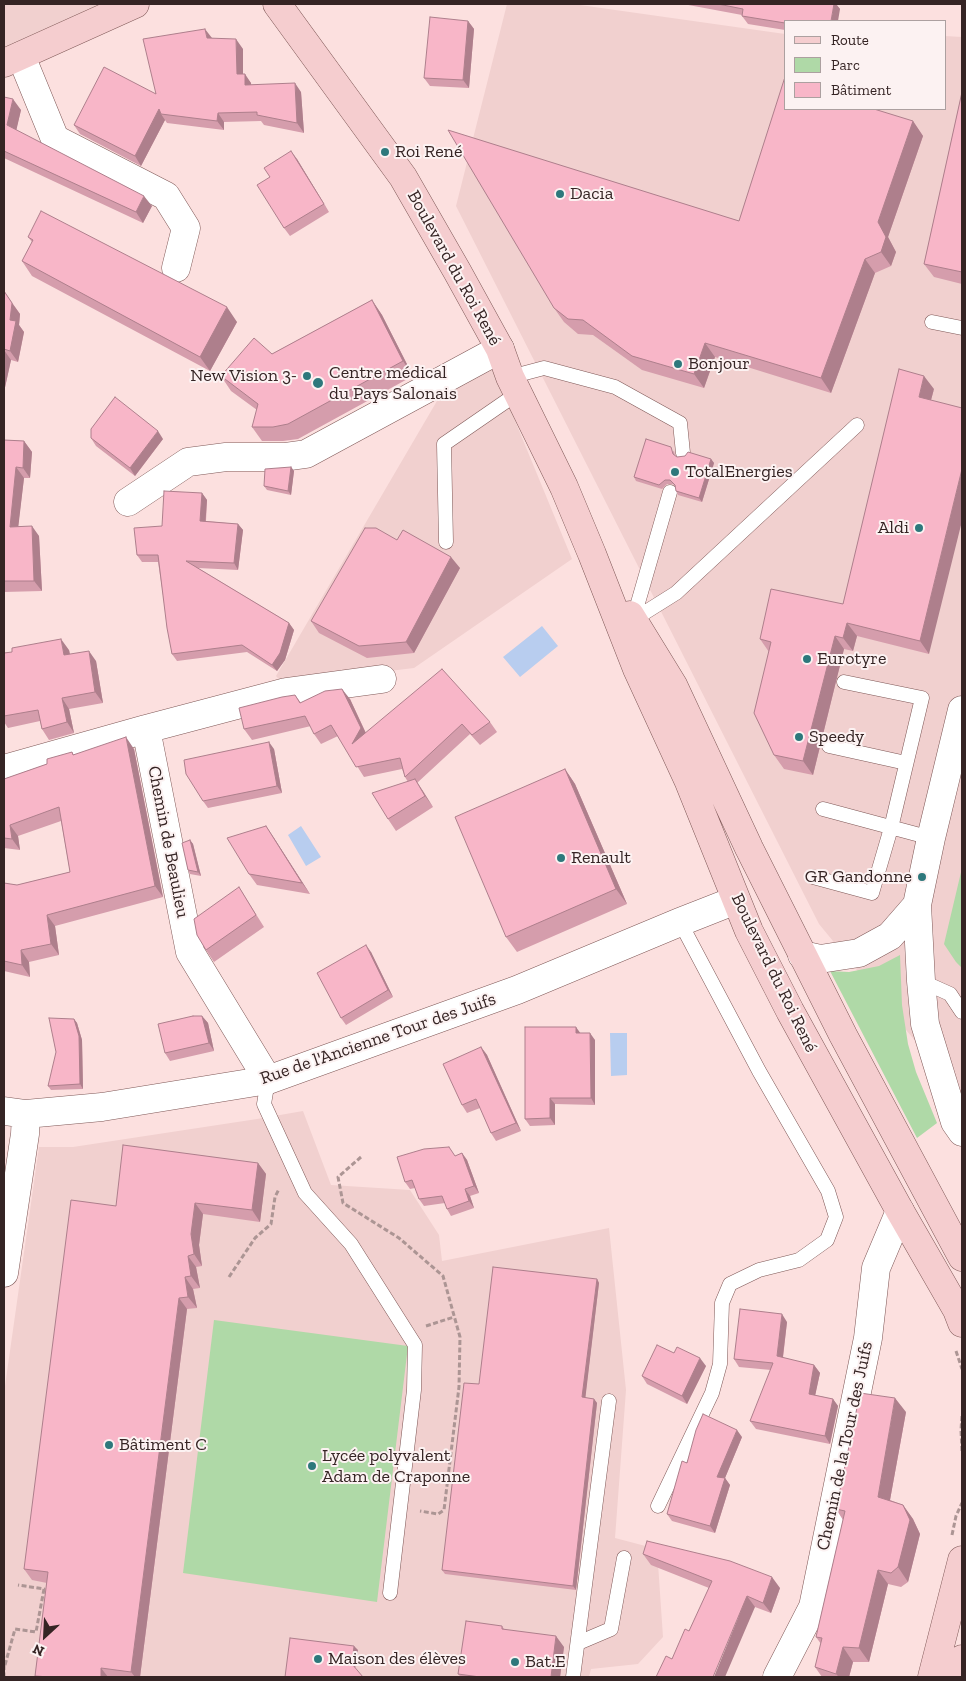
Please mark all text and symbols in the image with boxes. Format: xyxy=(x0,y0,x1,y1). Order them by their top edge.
legend xyxy=(784,20,946,110)
text: Route xyxy=(831,31,869,49)
text: Parc xyxy=(831,56,860,74)
text: Bâtiment xyxy=(831,81,891,99)
place label: Roi René xyxy=(395,141,462,163)
marker: Roi René xyxy=(379,146,391,158)
place label: Dacia xyxy=(570,183,613,205)
street label: Boulevard du Roi René xyxy=(402,187,506,349)
marker: Dacia xyxy=(554,188,566,200)
place label: Bonjour xyxy=(688,353,750,375)
marker: Bonjour xyxy=(672,358,684,370)
place label: Centre médical du Pays Salonais xyxy=(329,362,457,404)
place label: New Vision 3- xyxy=(190,365,297,387)
marker: New Vision 3- xyxy=(301,370,313,382)
marker: Centre médical du Pays Salonais xyxy=(311,376,325,390)
place label: TotalEnergies xyxy=(685,461,793,483)
marker: TotalEnergies xyxy=(669,466,681,478)
place label: Aldi xyxy=(878,517,909,539)
marker: Aldi xyxy=(913,522,925,534)
place label: Eurotyre xyxy=(817,648,886,670)
marker: Eurotyre xyxy=(801,653,813,665)
place label: Speedy xyxy=(809,726,864,748)
marker: Speedy xyxy=(793,731,805,743)
street label: Chemin de Beaulieu xyxy=(143,764,193,920)
place label: Renault xyxy=(571,847,631,869)
marker: Renault xyxy=(555,852,567,864)
place label: GR Gandonne xyxy=(805,866,912,888)
marker: GR Gandonne xyxy=(916,871,928,883)
street label: Boulevard du Roi René xyxy=(726,890,822,1056)
street label: Rue de l'Ancienne Tour des Juifs xyxy=(257,988,499,1090)
street label: Chemin de la Tour des Juifs xyxy=(812,1340,878,1552)
place label: Bâtiment C xyxy=(119,1434,207,1456)
marker: Bâtiment C xyxy=(103,1439,115,1451)
place label: Lycée polyvalent Adam de Craponne xyxy=(322,1445,470,1488)
marker: Lycée polyvalent Adam de Craponne xyxy=(306,1460,318,1472)
north arrow xyxy=(20,1611,70,1661)
text: N xyxy=(30,1640,47,1660)
place label: Maison des élèves xyxy=(328,1648,466,1670)
place label: Bat.E xyxy=(525,1651,566,1673)
marker: Maison des élèves xyxy=(312,1653,324,1665)
marker: Bat.E xyxy=(509,1656,521,1668)

